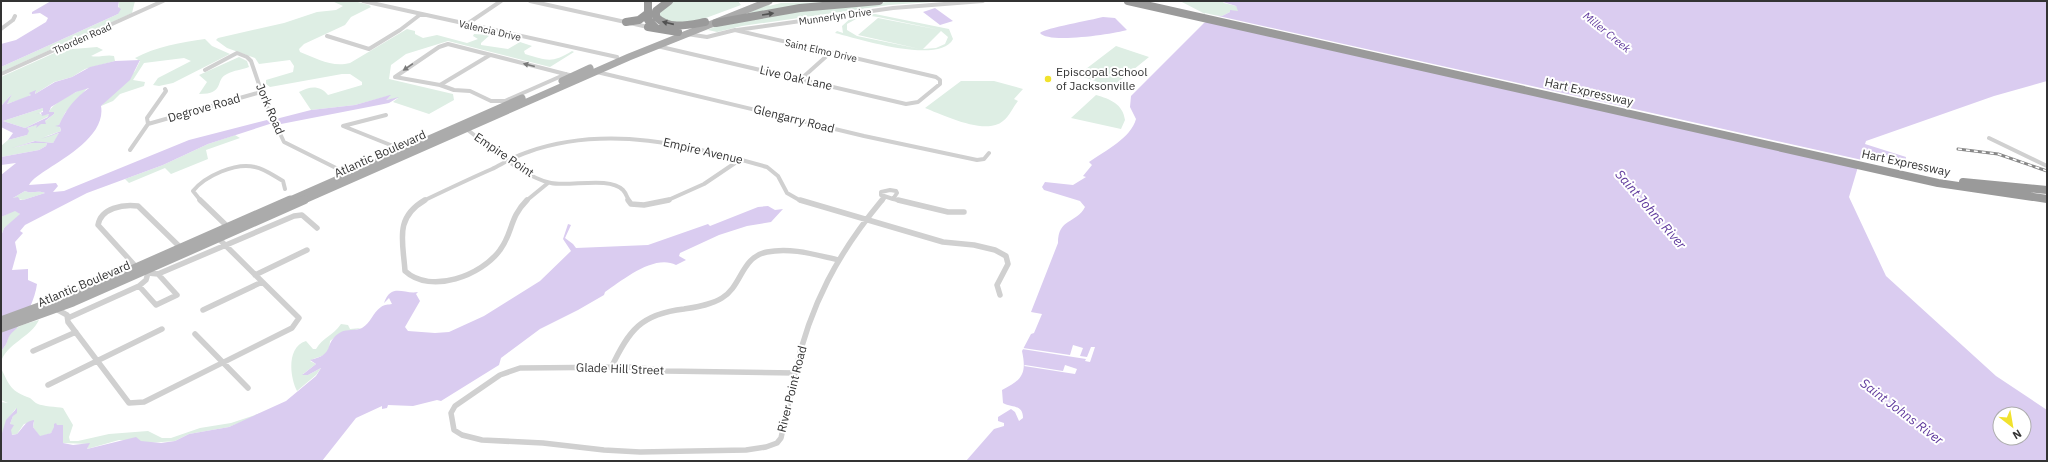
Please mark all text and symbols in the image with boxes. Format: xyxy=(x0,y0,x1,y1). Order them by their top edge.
street label: Munnerlyn Drive xyxy=(798,5,873,28)
water label: Miller Creek xyxy=(1580,9,1634,56)
one-way arrow xyxy=(762,10,774,16)
street label: Valencia Drive xyxy=(458,17,523,44)
street label: Thorden Road xyxy=(51,20,114,57)
one-way arrow xyxy=(662,20,674,26)
street label: Saint Elmo Drive xyxy=(784,36,859,65)
one-way arrow xyxy=(523,61,535,67)
street label: Live Oak Lane xyxy=(758,62,834,93)
one-way arrow xyxy=(403,63,413,71)
place label: Episcopal School of Jacksonville xyxy=(1056,64,1147,93)
marker: Episcopal School of Jacksonville xyxy=(1043,74,1053,84)
street label: Hart Expressway xyxy=(1543,74,1635,109)
street label: Jork Road xyxy=(253,81,288,137)
street label: Degrove Road xyxy=(166,90,242,125)
street label: Glengarry Road xyxy=(752,101,836,136)
street label: Atlantic Boulevard xyxy=(331,127,428,181)
street label: Empire Point xyxy=(471,129,537,180)
street label: Empire Avenue xyxy=(662,134,745,167)
street label: Hart Expressway xyxy=(1860,146,1952,179)
water label: Saint Johns River xyxy=(1611,166,1691,253)
street label: Atlantic Boulevard xyxy=(35,257,132,310)
street label: River Point Road xyxy=(774,344,809,434)
street label: Glade Hill Street xyxy=(576,359,664,378)
water label: Saint Johns River xyxy=(1857,375,1948,449)
north arrow xyxy=(1992,406,2032,446)
text: N xyxy=(2010,427,2024,443)

